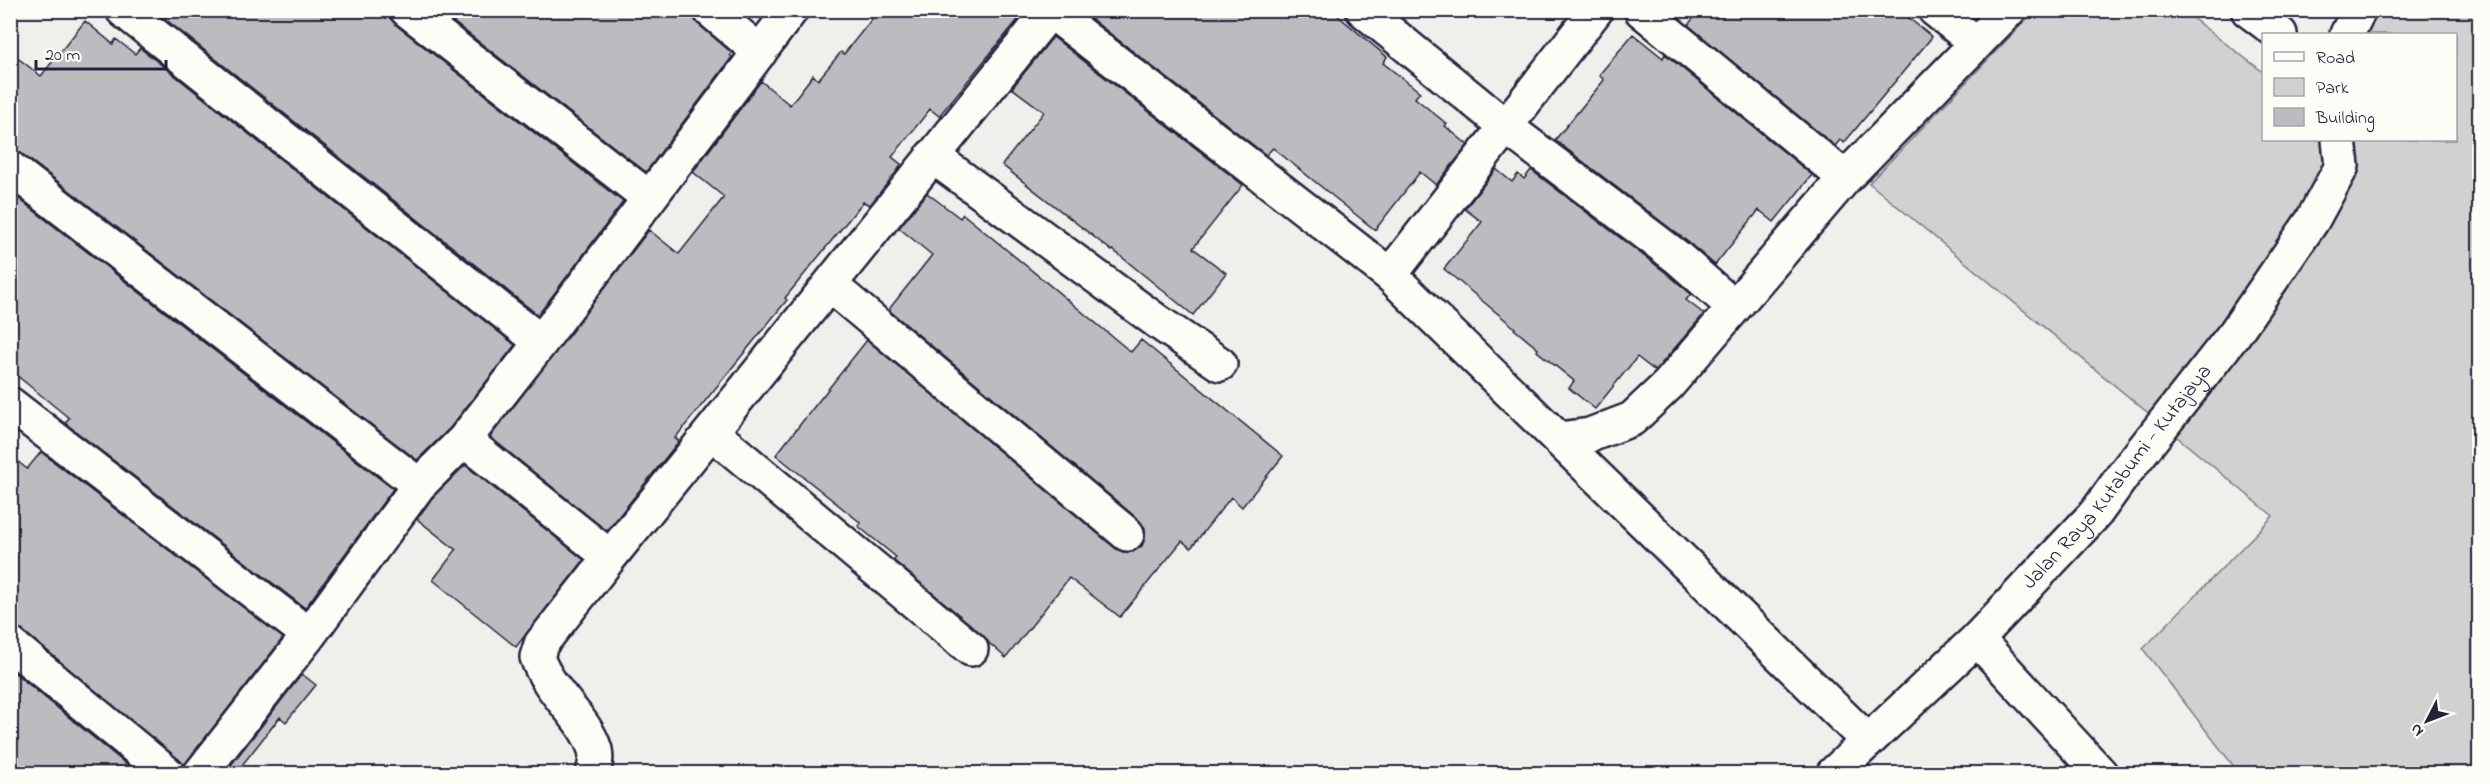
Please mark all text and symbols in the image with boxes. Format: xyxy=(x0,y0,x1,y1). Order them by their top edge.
scale bar xyxy=(36,33,166,71)
legend xyxy=(2262,33,2457,141)
text: 20 m xyxy=(45,43,80,69)
text: Road xyxy=(2316,46,2355,72)
text: Park xyxy=(2316,76,2349,102)
text: Building xyxy=(2315,106,2375,133)
street label: Jalan Raya Kutabumi - Kutajaya xyxy=(2016,358,2220,597)
north arrow xyxy=(2397,691,2457,751)
text: N xyxy=(2405,718,2430,742)

